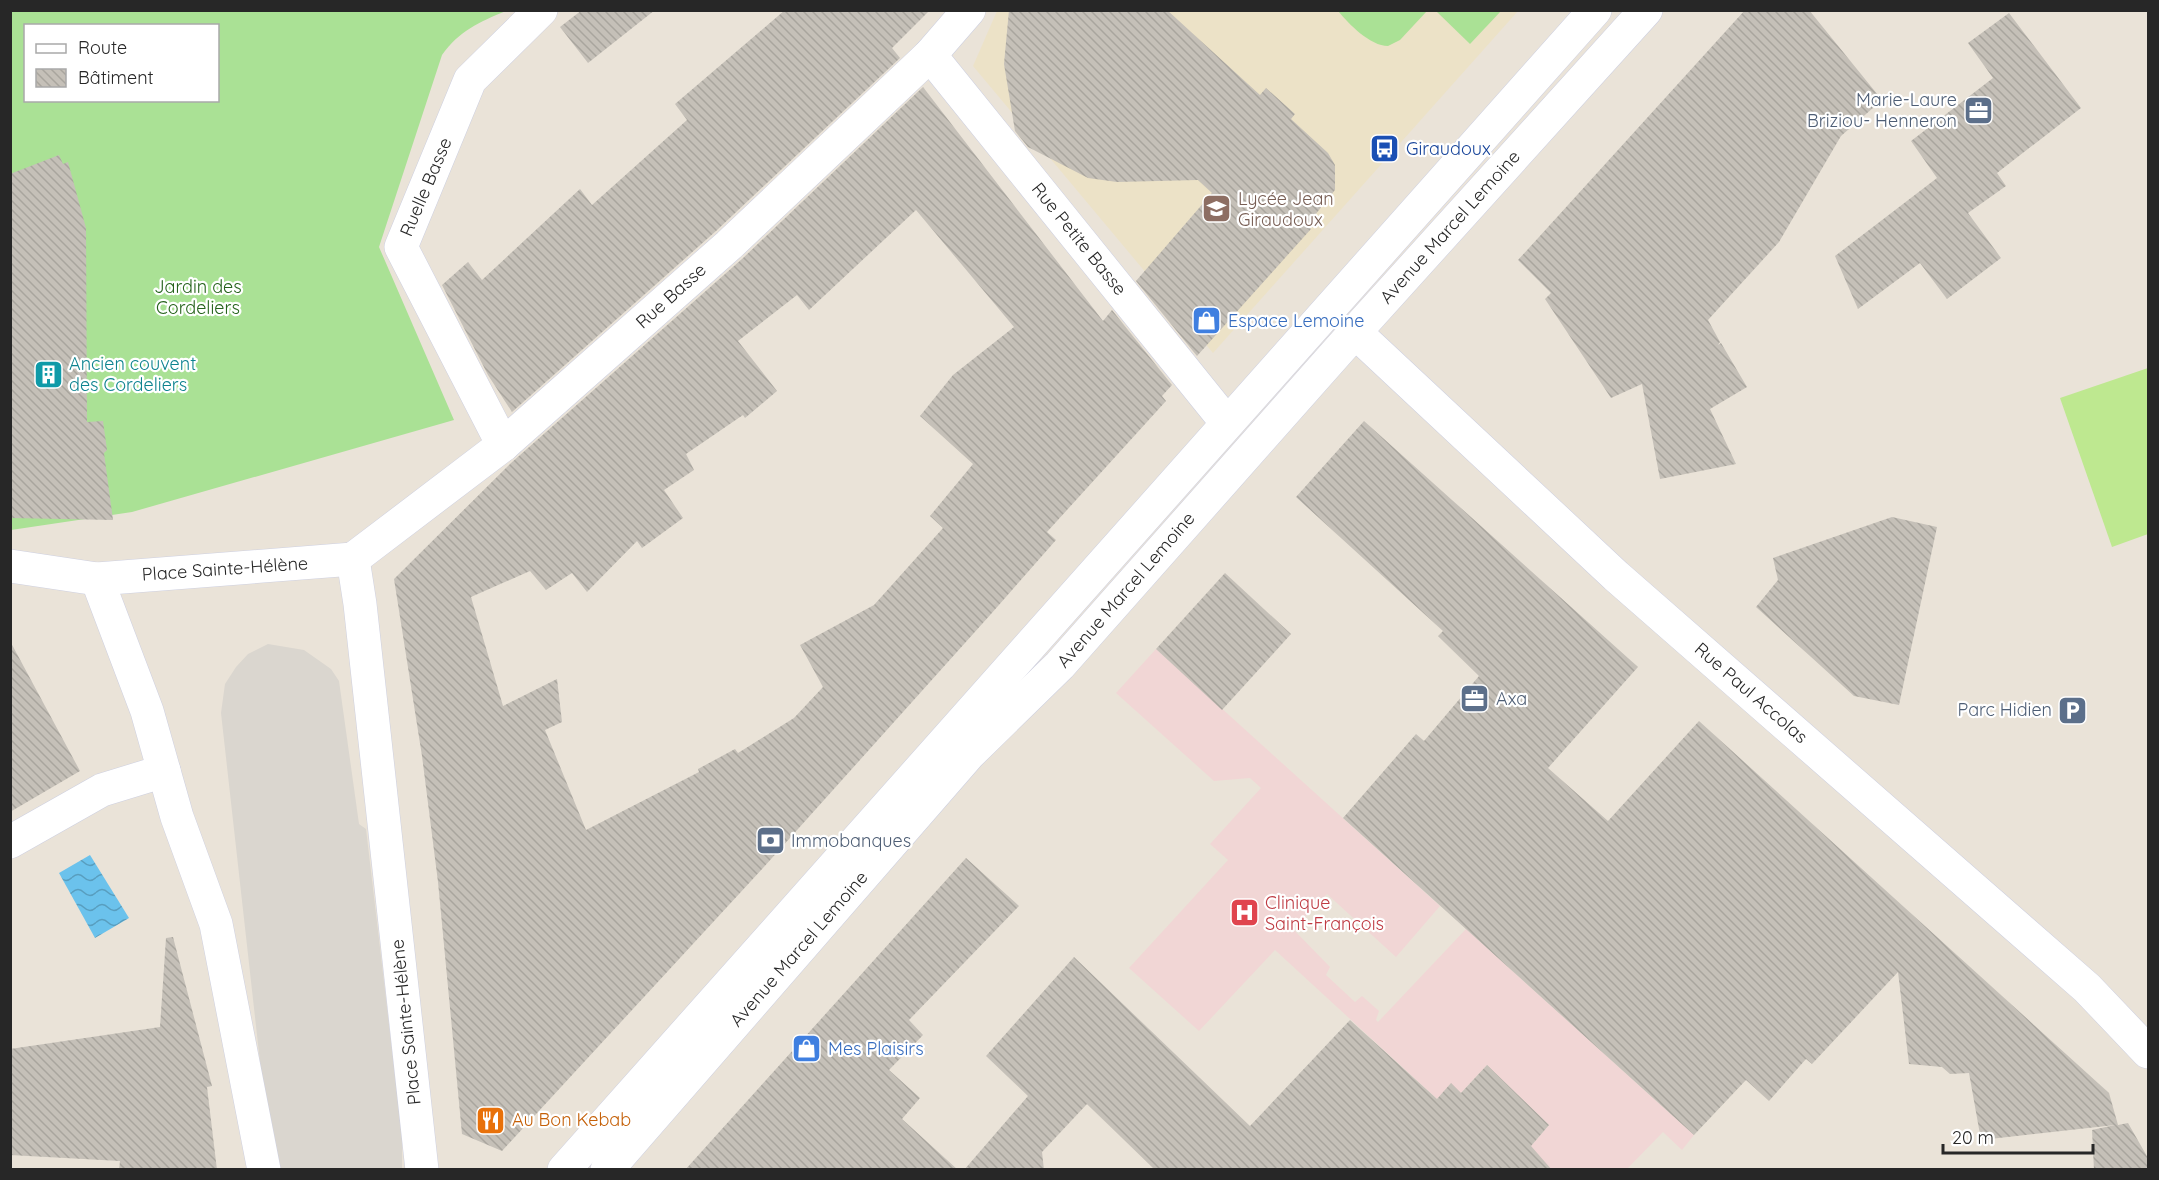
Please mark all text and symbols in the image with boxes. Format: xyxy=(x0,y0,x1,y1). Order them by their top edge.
legend xyxy=(24,24,219,102)
text: Route xyxy=(78,36,127,59)
text: Bâtiment xyxy=(78,66,154,89)
place label: Marie-Laure Briziou- Henneron xyxy=(1807,88,1957,132)
office icon: Marie-Laure Briziou- Henneron xyxy=(1962,94,1994,126)
bus stop icon: Giraudoux xyxy=(1369,133,1401,165)
street label: Ruelle Basse xyxy=(394,134,457,240)
place label: Giraudoux xyxy=(1406,137,1491,160)
street label: Avenue Marcel Lemoine xyxy=(1375,145,1525,308)
street label: Rue Petite Basse xyxy=(1027,178,1132,300)
place label: Lycée Jean Giraudoux xyxy=(1238,187,1334,231)
school or university icon: Lycée Jean Giraudoux xyxy=(1201,193,1233,225)
street label: Rue Basse xyxy=(631,258,711,333)
park label: Jardin des Cordeliers xyxy=(154,275,242,319)
shop icon: Espace Lemoine xyxy=(1191,305,1223,337)
place label: Espace Lemoine xyxy=(1228,309,1364,332)
place label: Ancien couvent des Cordeliers xyxy=(69,352,196,396)
building icon: Ancien couvent des Cordeliers xyxy=(32,358,64,390)
street label: Avenue Marcel Lemoine xyxy=(1052,507,1200,672)
street label: Place Sainte-Hélène xyxy=(141,551,309,586)
street label: Rue Paul Accolas xyxy=(1690,637,1813,748)
office icon: Axa xyxy=(1459,683,1491,715)
place label: Axa xyxy=(1496,687,1527,710)
parking icon: Parc Hidien xyxy=(2057,694,2089,726)
place label: Parc Hidien xyxy=(1958,698,2052,721)
bank icon: Immobanques xyxy=(754,825,786,857)
place label: Immobanques xyxy=(791,829,911,852)
street label: Avenue Marcel Lemoine xyxy=(725,866,873,1031)
place label: Clinique Saint-François xyxy=(1265,891,1384,935)
hospital icon: Clinique Saint-François xyxy=(1228,897,1260,929)
street label: Place Sainte-Hélène xyxy=(385,938,426,1106)
shop icon: Mes Plaisirs xyxy=(791,1033,823,1065)
place label: Mes Plaisirs xyxy=(828,1037,924,1060)
restaurant icon: Au Bon Kebab xyxy=(475,1104,507,1136)
place label: Au Bon Kebab xyxy=(512,1108,631,1131)
scale bar xyxy=(1943,1117,2093,1155)
text: 20 m xyxy=(1952,1126,1994,1149)

